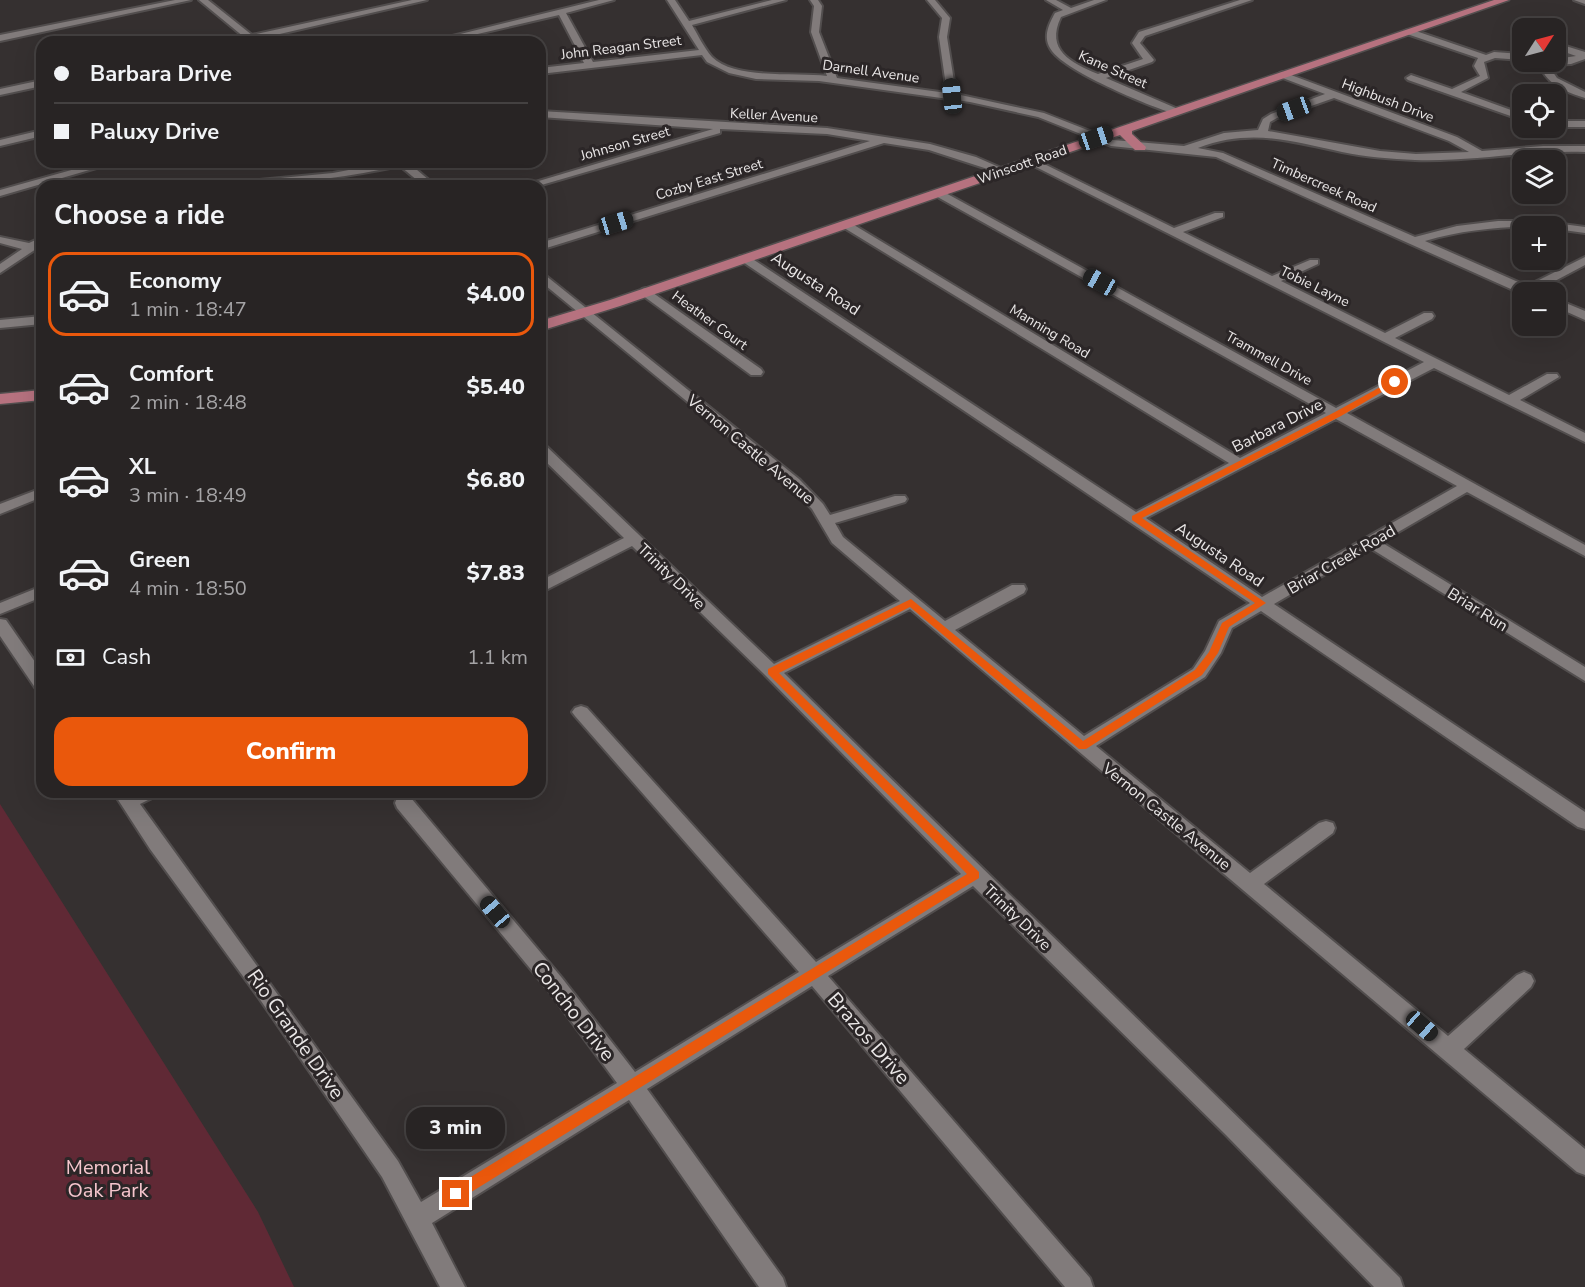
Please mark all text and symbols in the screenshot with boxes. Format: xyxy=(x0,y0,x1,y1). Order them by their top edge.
north arrow xyxy=(1512,18,1566,72)
map controls xyxy=(1512,18,1566,336)
street label: John Reagan Street xyxy=(559,31,682,64)
street label: Kane Street xyxy=(1075,46,1150,93)
street label: Darnell Avenue xyxy=(821,55,921,88)
text: Barbara Drive xyxy=(90,59,232,89)
street label: Highbush Drive xyxy=(1339,74,1437,127)
car xyxy=(941,77,963,115)
button: locate xyxy=(1512,84,1566,138)
car xyxy=(1274,94,1314,124)
street label: Keller Avenue xyxy=(730,104,818,127)
text: Paluxy Drive xyxy=(90,117,219,147)
street label: Johnson Street xyxy=(577,122,672,166)
car xyxy=(1076,124,1116,152)
street label: Winscott Road xyxy=(975,140,1069,189)
button: layers xyxy=(1512,150,1566,204)
street label: Cozby East Street xyxy=(653,154,765,205)
street label: Timbercreek Road xyxy=(1268,154,1380,217)
text: Choose a ride xyxy=(54,197,225,234)
car xyxy=(596,209,636,237)
button: + xyxy=(1512,216,1566,270)
street label: Augusta Road xyxy=(767,247,864,321)
street label: Tobie Layne xyxy=(1277,261,1353,311)
car xyxy=(1080,265,1120,299)
text: Economy xyxy=(129,266,221,296)
icon: car xyxy=(57,267,111,321)
text: $4.00 xyxy=(466,279,525,309)
button: − xyxy=(1512,282,1566,336)
street label: Heather Court xyxy=(668,286,751,354)
text: 1 min · 18:47 xyxy=(129,296,247,323)
street label: Manning Road xyxy=(1006,300,1094,363)
street label: Trammell Drive xyxy=(1222,327,1315,390)
text: Comfort xyxy=(129,359,213,389)
icon: car xyxy=(57,360,111,414)
route start xyxy=(1381,368,1408,395)
text: $5.40 xyxy=(466,372,525,402)
text: 2 min · 18:48 xyxy=(129,389,247,416)
street label: Vernon Castle Avenue xyxy=(681,389,819,509)
street label: Barbara Drive xyxy=(1228,394,1327,458)
text: XL xyxy=(129,452,156,482)
icon: car xyxy=(57,453,111,507)
text: $6.80 xyxy=(466,465,525,495)
text: 3 min · 18:49 xyxy=(129,482,247,509)
street label: Augusta Road xyxy=(1171,517,1268,592)
street label: Briar Creek Road xyxy=(1283,520,1400,600)
street label: Trinity Drive xyxy=(633,539,710,615)
text: Green xyxy=(129,545,190,575)
icon: car xyxy=(57,546,111,600)
text: $7.83 xyxy=(466,558,525,588)
text: 4 min · 18:50 xyxy=(129,575,247,602)
street label: Briar Run xyxy=(1443,583,1512,637)
icon: cash xyxy=(54,641,87,674)
text: Cash xyxy=(102,642,151,672)
text: 1.1 km xyxy=(467,644,528,671)
button: Confirm xyxy=(54,717,528,786)
street label: Vernon Castle Avenue xyxy=(1097,757,1235,875)
street label: Trinity Drive xyxy=(979,880,1056,956)
car xyxy=(477,892,513,932)
street label: Concho Drive xyxy=(526,956,621,1067)
street label: Rio Grande Drive xyxy=(241,964,350,1105)
street label: Brazos Drive xyxy=(821,987,916,1090)
car xyxy=(1403,1007,1441,1045)
callout: 3 min xyxy=(406,1107,506,1149)
text: 3 min xyxy=(429,1114,482,1141)
park label: Memorial Oak Park xyxy=(66,1154,150,1204)
route end xyxy=(442,1180,469,1207)

